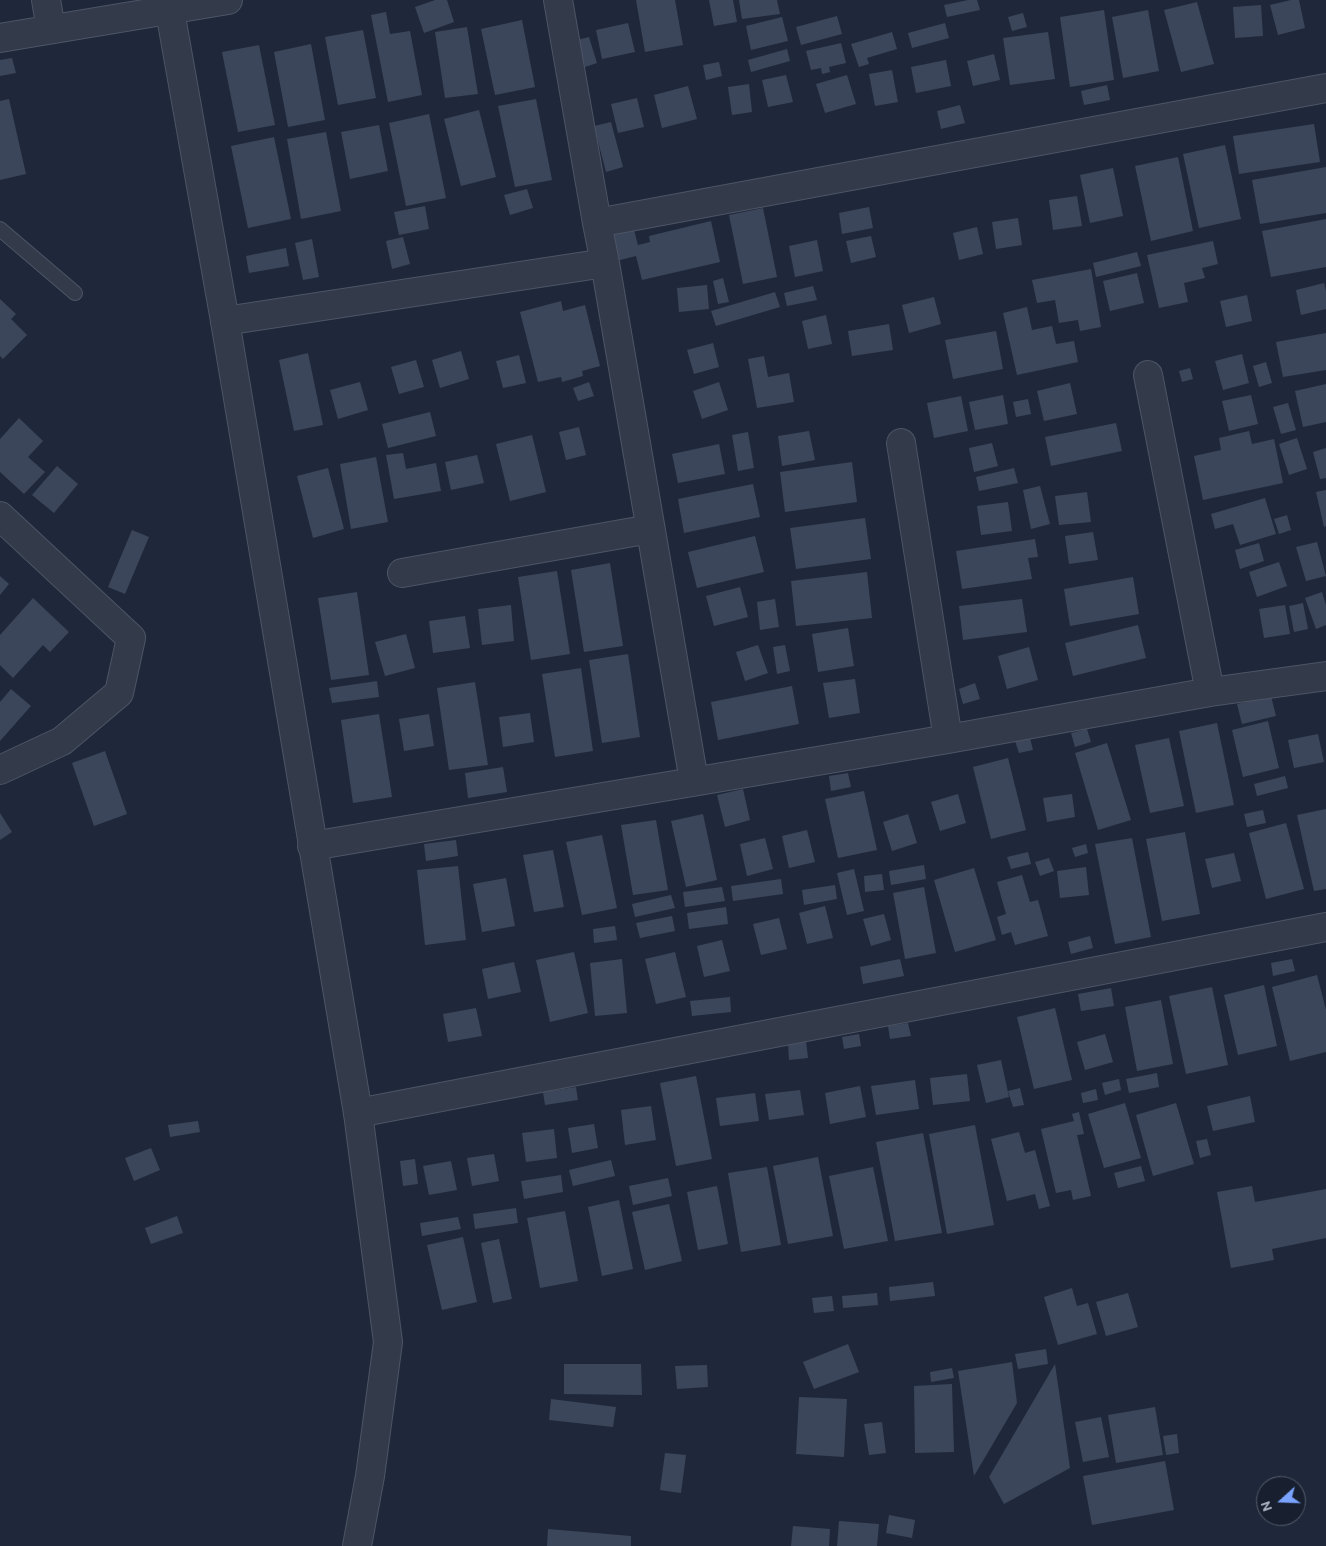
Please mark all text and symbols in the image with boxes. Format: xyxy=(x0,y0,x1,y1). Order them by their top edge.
north arrow xyxy=(1256,1476,1306,1526)
text: N xyxy=(1258,1498,1277,1514)

